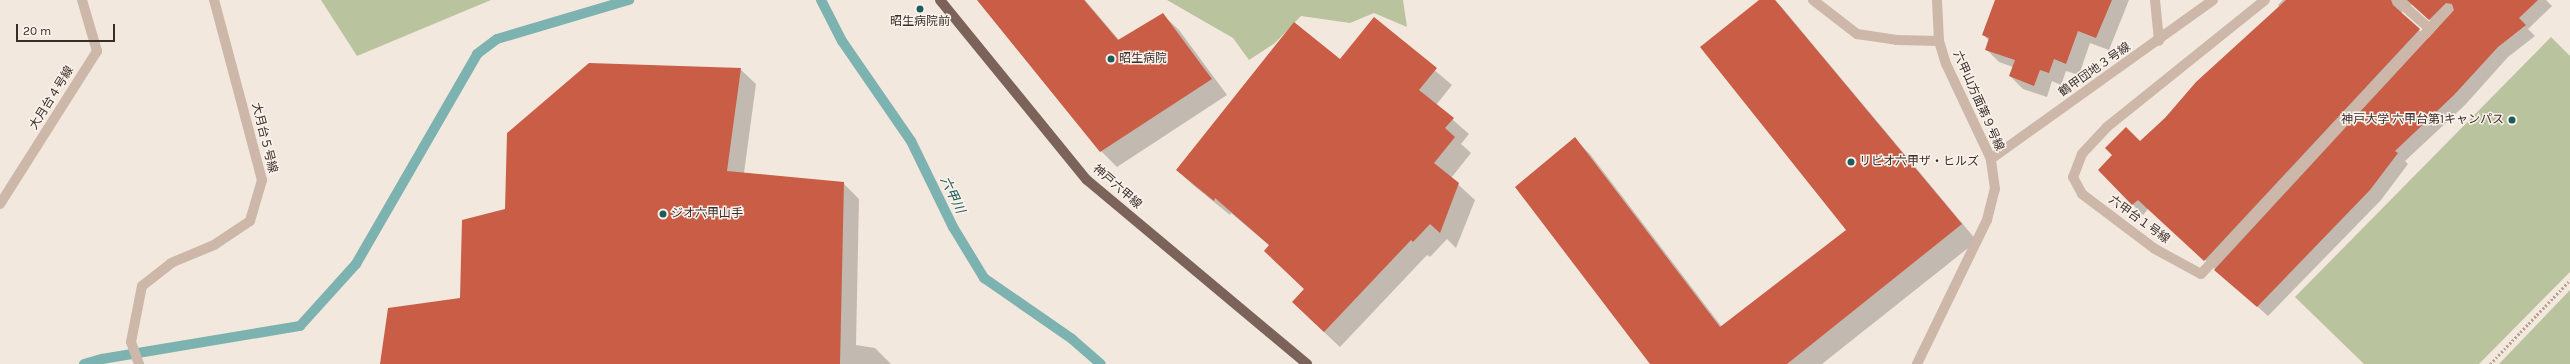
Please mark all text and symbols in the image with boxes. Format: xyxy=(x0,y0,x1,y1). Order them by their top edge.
marker: 昭生病院前 xyxy=(915,4,925,14)
place label: 昭生病院前 xyxy=(890,15,950,29)
scale bar xyxy=(18,16,117,42)
text: 20 m xyxy=(23,24,51,38)
street label: 鶴甲団地３号線 xyxy=(2056,40,2134,100)
street label: 六甲山方面第９号線 xyxy=(1949,49,2007,153)
place label: 昭生病院 xyxy=(1119,52,1167,66)
marker: 昭生病院 xyxy=(1106,54,1116,64)
street label: 大月台４号線 xyxy=(27,64,77,132)
street label: 大月台５号線 xyxy=(248,101,280,175)
place label: 神戸大学 六甲台第1キャンパス xyxy=(2341,113,2504,127)
marker: 神戸大学 六甲台第1キャンパス xyxy=(2507,115,2517,125)
place label: リビオ六甲ザ・ヒルズ xyxy=(1859,155,1979,169)
marker: リビオ六甲ザ・ヒルズ xyxy=(1846,157,1856,167)
street label: 神戸六甲線 xyxy=(1090,162,1144,212)
water label: 六甲川 xyxy=(936,174,968,216)
street label: 六甲台１号線 xyxy=(2106,193,2172,247)
place label: ジオ六甲山手 xyxy=(671,207,743,221)
marker: ジオ六甲山手 xyxy=(658,209,668,219)

